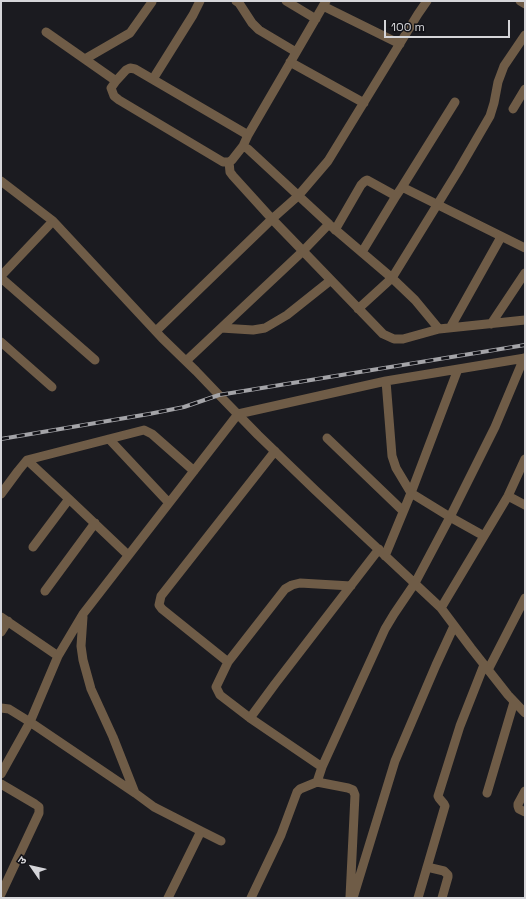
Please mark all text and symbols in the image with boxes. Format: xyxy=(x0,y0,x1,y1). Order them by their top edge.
scale bar xyxy=(386,12,512,38)
text: 100 m xyxy=(391,19,425,35)
north arrow xyxy=(12,847,52,887)
text: उ xyxy=(14,854,30,867)

